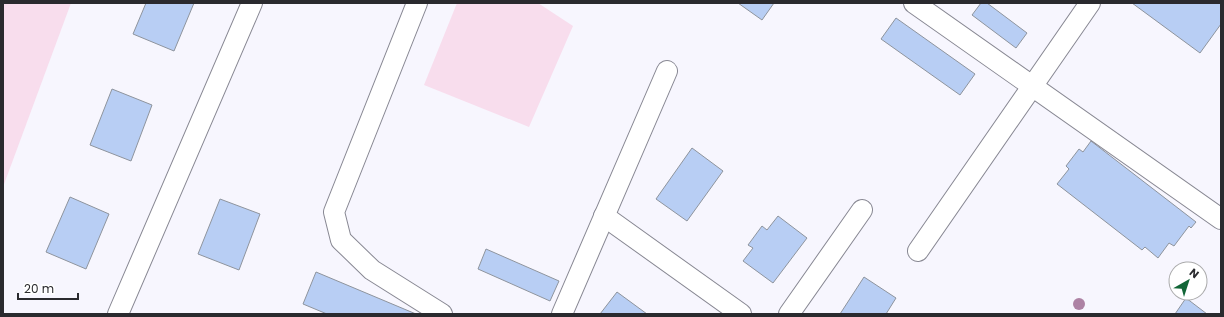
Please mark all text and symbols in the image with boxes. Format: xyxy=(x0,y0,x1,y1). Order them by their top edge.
north arrow xyxy=(1168,261,1208,301)
text: N xyxy=(1186,264,1203,282)
scale bar xyxy=(18,275,78,301)
text: 20 m xyxy=(24,280,54,297)

